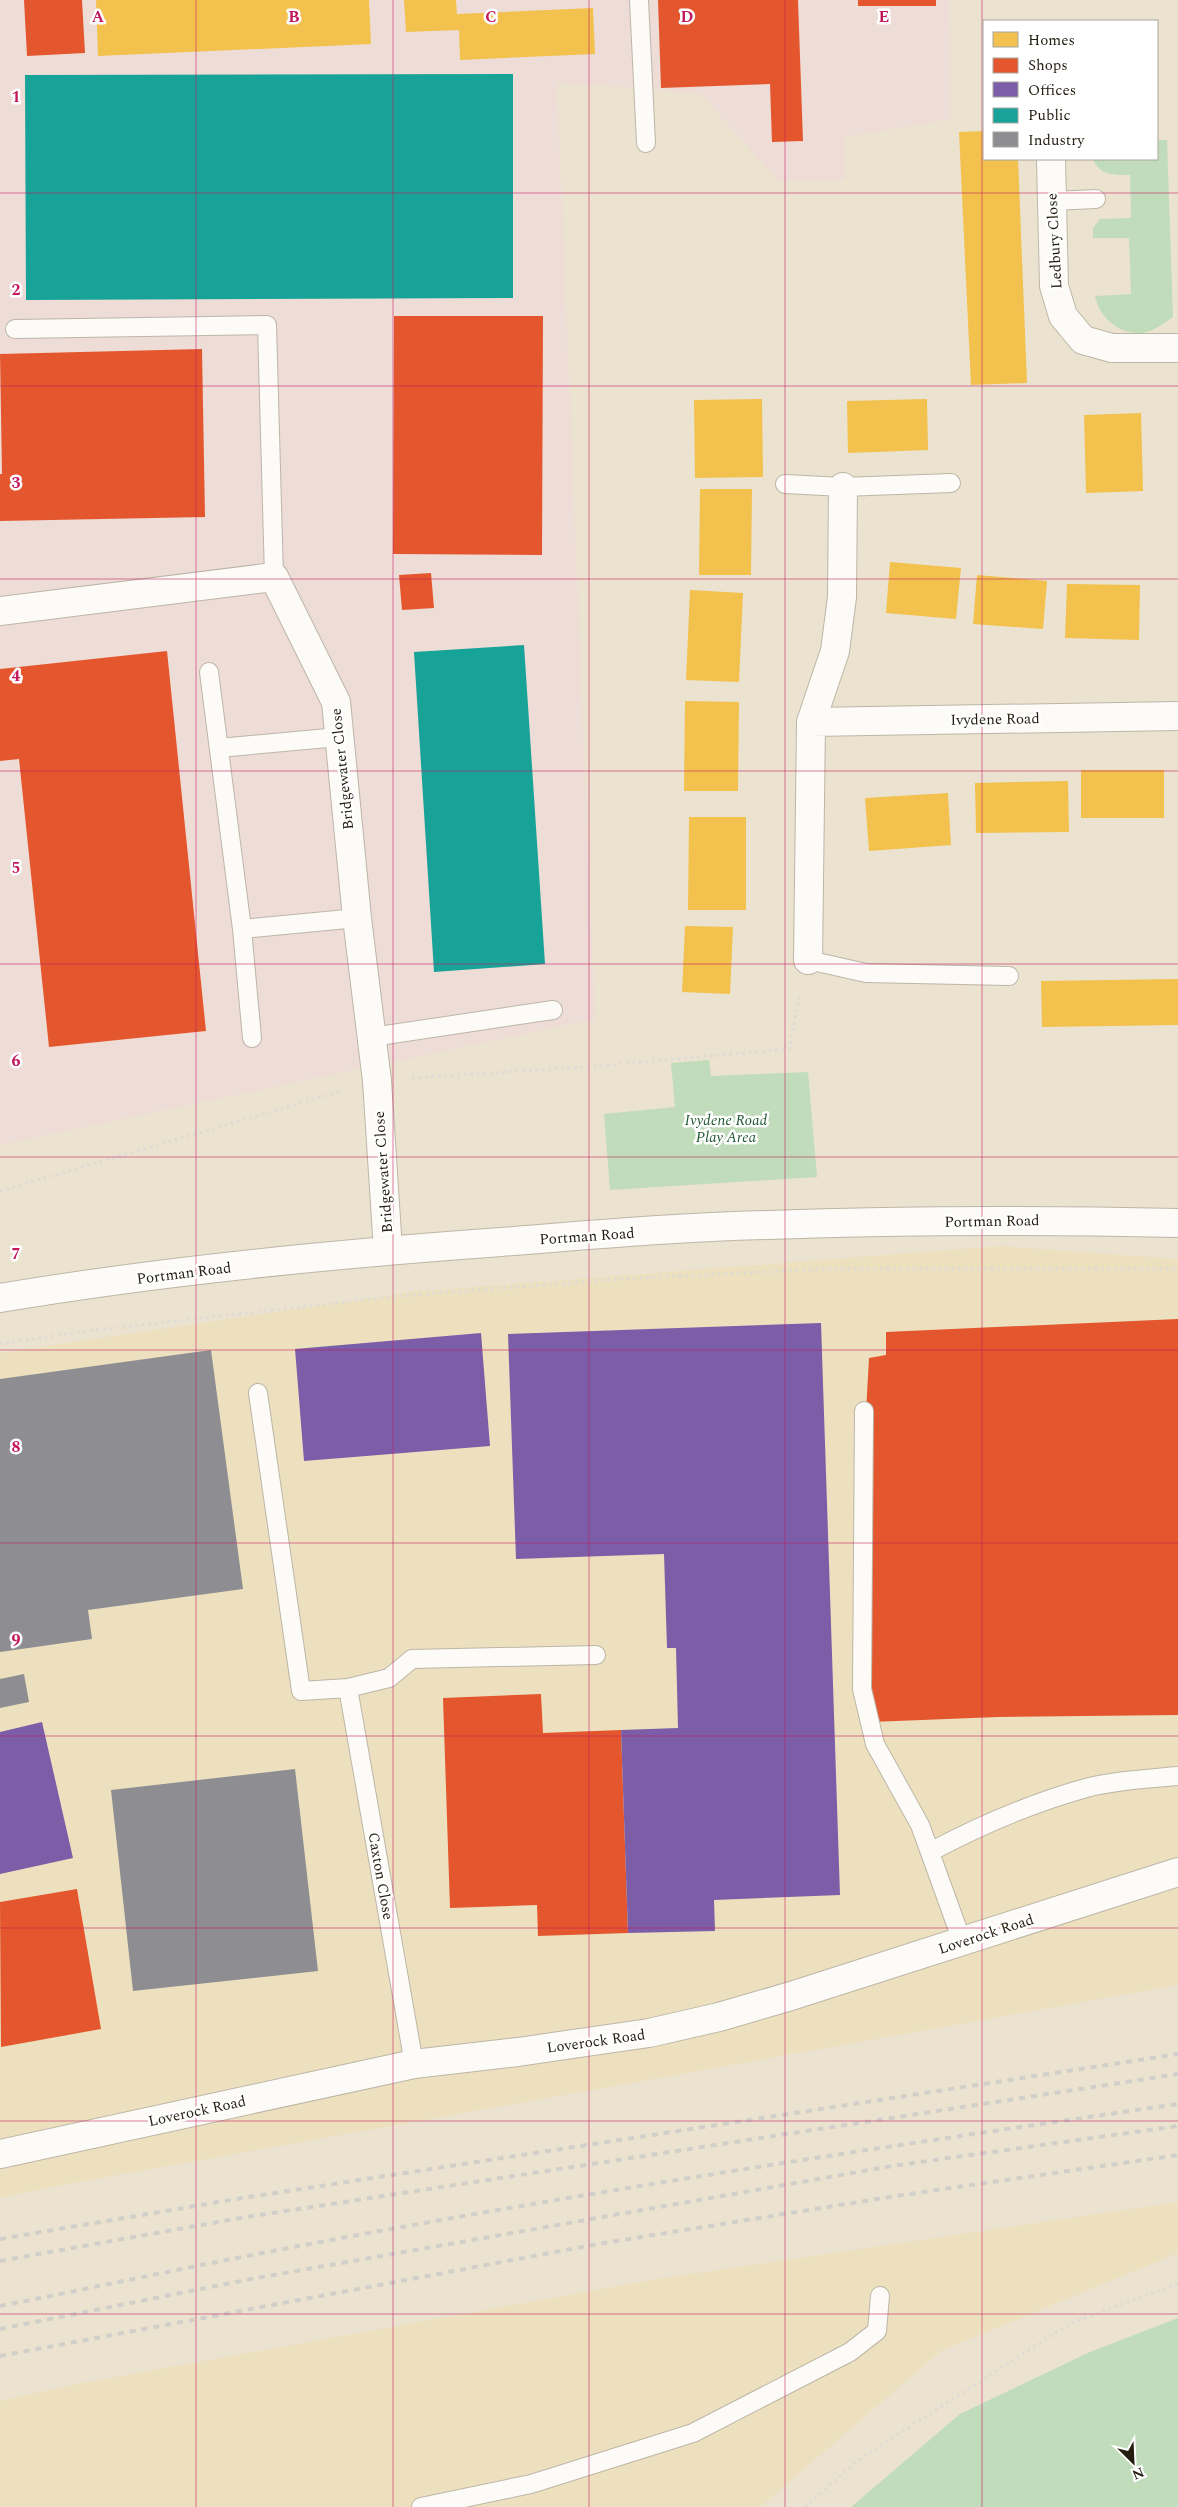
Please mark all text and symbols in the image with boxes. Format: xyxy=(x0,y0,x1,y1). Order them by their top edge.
text: A xyxy=(92,5,105,29)
text: B xyxy=(288,5,300,29)
text: C xyxy=(485,5,497,29)
text: D xyxy=(681,5,694,29)
text: E xyxy=(879,5,889,29)
legend xyxy=(983,20,1158,160)
text: Homes xyxy=(1028,29,1075,52)
text: Shops xyxy=(1028,54,1068,77)
text: Offices xyxy=(1028,79,1076,102)
text: 1 xyxy=(12,85,20,109)
text: Public xyxy=(1028,104,1071,127)
text: Industry xyxy=(1028,129,1085,152)
street label: Ledbury Close xyxy=(1041,192,1068,290)
text: 2 xyxy=(12,278,21,302)
text: 3 xyxy=(12,471,21,495)
text: 4 xyxy=(12,664,21,688)
street label: Bridgewater Close xyxy=(325,707,360,831)
street label: Ivydene Road xyxy=(950,707,1040,732)
text: 5 xyxy=(12,856,20,880)
text: 6 xyxy=(12,1049,21,1073)
park label: Ivydene Road Play Area xyxy=(685,1109,767,1149)
street label: Bridgewater Close xyxy=(368,1110,399,1234)
street label: Portman Road xyxy=(944,1209,1040,1234)
street label: Portman Road xyxy=(539,1222,635,1251)
text: 7 xyxy=(12,1242,21,1266)
street label: Portman Road xyxy=(135,1256,233,1291)
text: 8 xyxy=(12,1435,21,1459)
text: 9 xyxy=(12,1628,21,1652)
street label: Caxton Close xyxy=(361,1830,400,1922)
street label: Loverock Road xyxy=(935,1908,1037,1961)
street label: Loverock Road xyxy=(545,2023,647,2060)
street label: Loverock Road xyxy=(146,2090,248,2133)
north arrow xyxy=(1108,2437,1158,2487)
text: N xyxy=(1129,2462,1148,2485)

